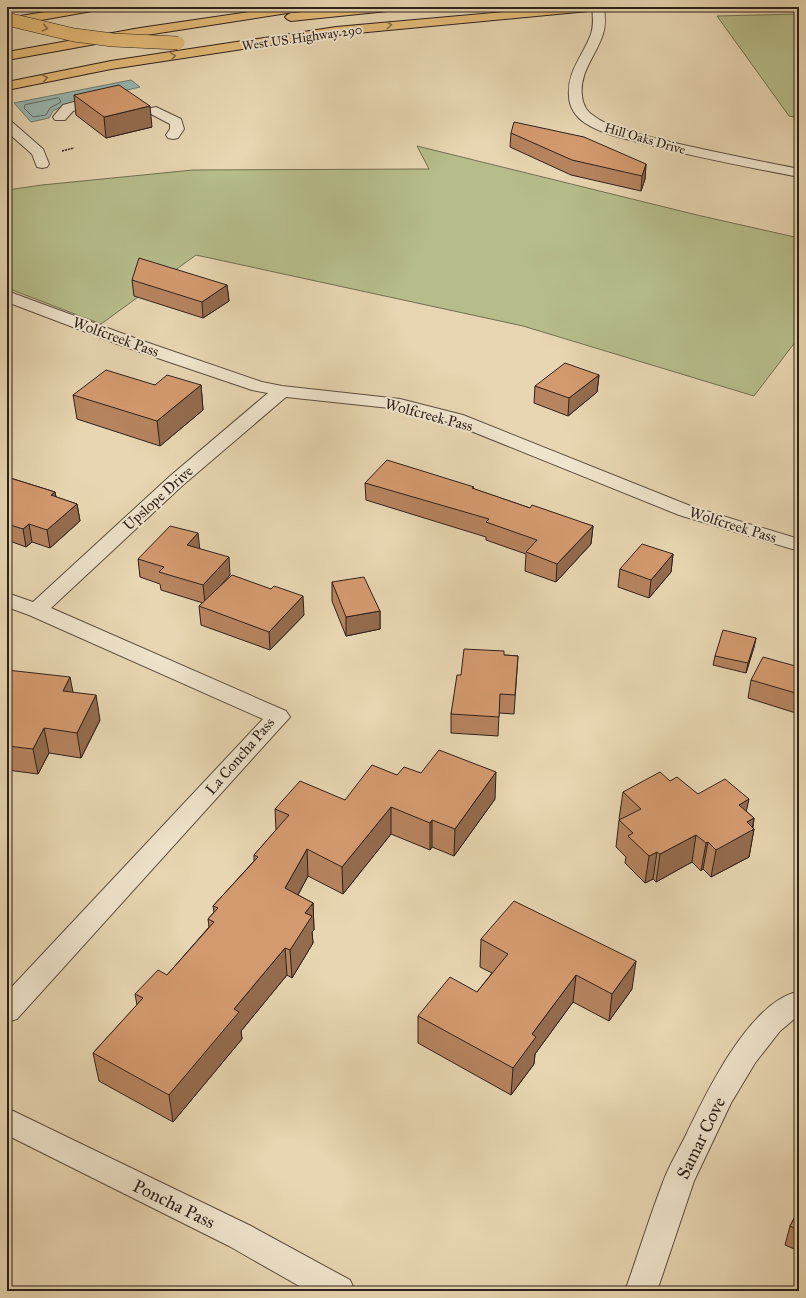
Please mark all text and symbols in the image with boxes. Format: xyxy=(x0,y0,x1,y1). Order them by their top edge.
one-way arrow xyxy=(386,21,392,30)
street label: West US Highway 290 xyxy=(241,22,363,54)
one-way arrow xyxy=(41,23,48,32)
one-way arrow xyxy=(170,52,176,61)
one-way arrow xyxy=(42,75,48,83)
street label: Hill Oaks Drive xyxy=(602,120,688,158)
street label: Wolfcreek Pass xyxy=(70,313,162,361)
street label: Wolfcreek Pass xyxy=(383,395,475,435)
street label: Upslope Drive xyxy=(119,462,197,534)
street label: Wolfcreek Pass xyxy=(687,503,779,547)
street label: La Concha Pass xyxy=(202,714,278,798)
street label: Samar Cove xyxy=(672,1093,730,1183)
street label: Poncha Pass xyxy=(129,1175,219,1233)

